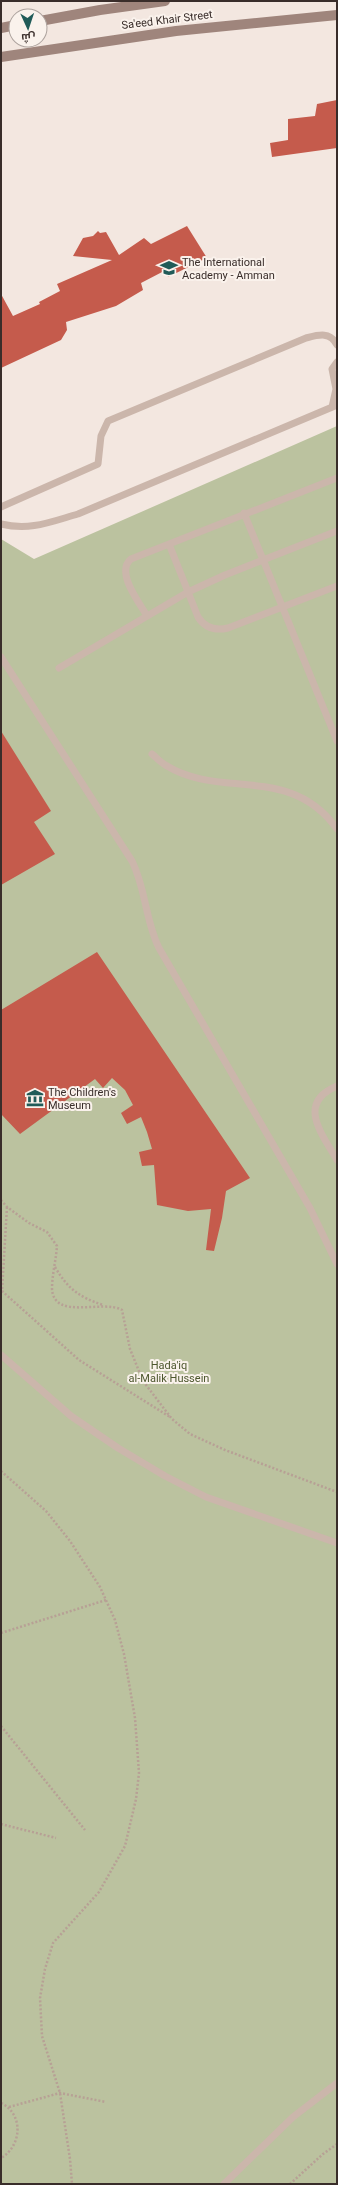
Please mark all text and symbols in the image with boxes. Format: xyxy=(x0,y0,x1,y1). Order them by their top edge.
north arrow xyxy=(8,8,48,48)
street label: Sa'eed Khair Street xyxy=(121,8,214,32)
text: ش xyxy=(21,31,36,44)
place label: The International Academy - Amman xyxy=(182,256,275,282)
school or university icon: The International Academy - Amman xyxy=(159,258,179,278)
place label: The Children's Museum xyxy=(48,1086,116,1112)
museum icon: The Children's Museum xyxy=(25,1088,45,1108)
park label: Hada'iq al-Malik Hussein xyxy=(129,1359,209,1385)

